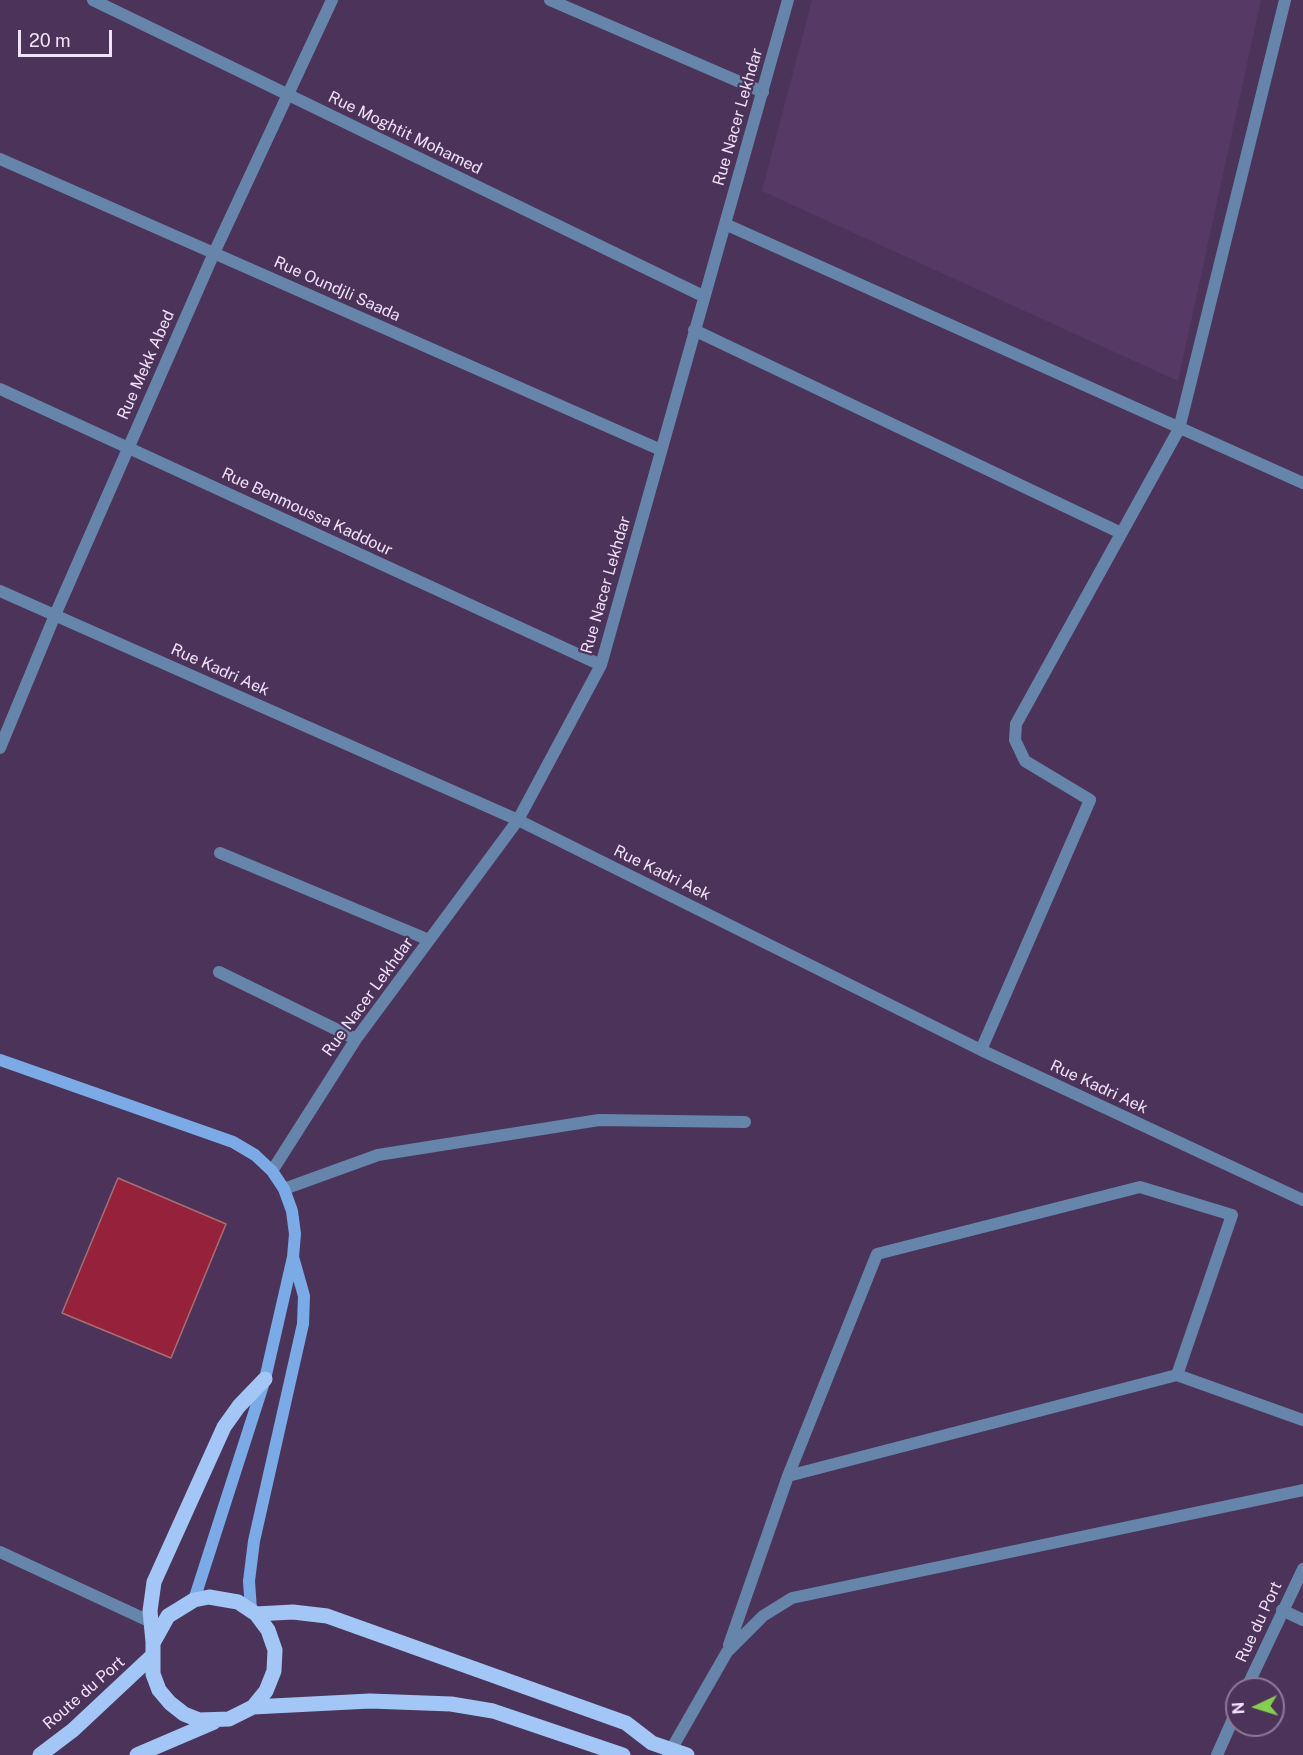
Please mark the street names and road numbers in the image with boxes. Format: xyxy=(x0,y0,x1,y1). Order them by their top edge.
street label: Rue Nacer Lekhdar xyxy=(709,46,767,188)
street label: Rue Moghtit Mohamed xyxy=(325,87,485,179)
street label: Rue Oundjli Saada xyxy=(271,252,403,326)
street label: Rue Mekk Abed xyxy=(113,307,179,423)
street label: Rue Benmoussa Kaddour xyxy=(218,464,396,560)
street label: Rue Nacer Lekhdar xyxy=(577,514,635,656)
street label: Rue Kadri Aek xyxy=(168,640,272,700)
street label: Rue Kadri Aek xyxy=(610,841,714,905)
street label: Rue Nacer Lekhdar xyxy=(318,934,418,1060)
street label: Rue Kadri Aek xyxy=(1047,1056,1151,1118)
street label: Rue du Port xyxy=(1232,1579,1286,1665)
street label: Route du Port xyxy=(39,1652,129,1734)

